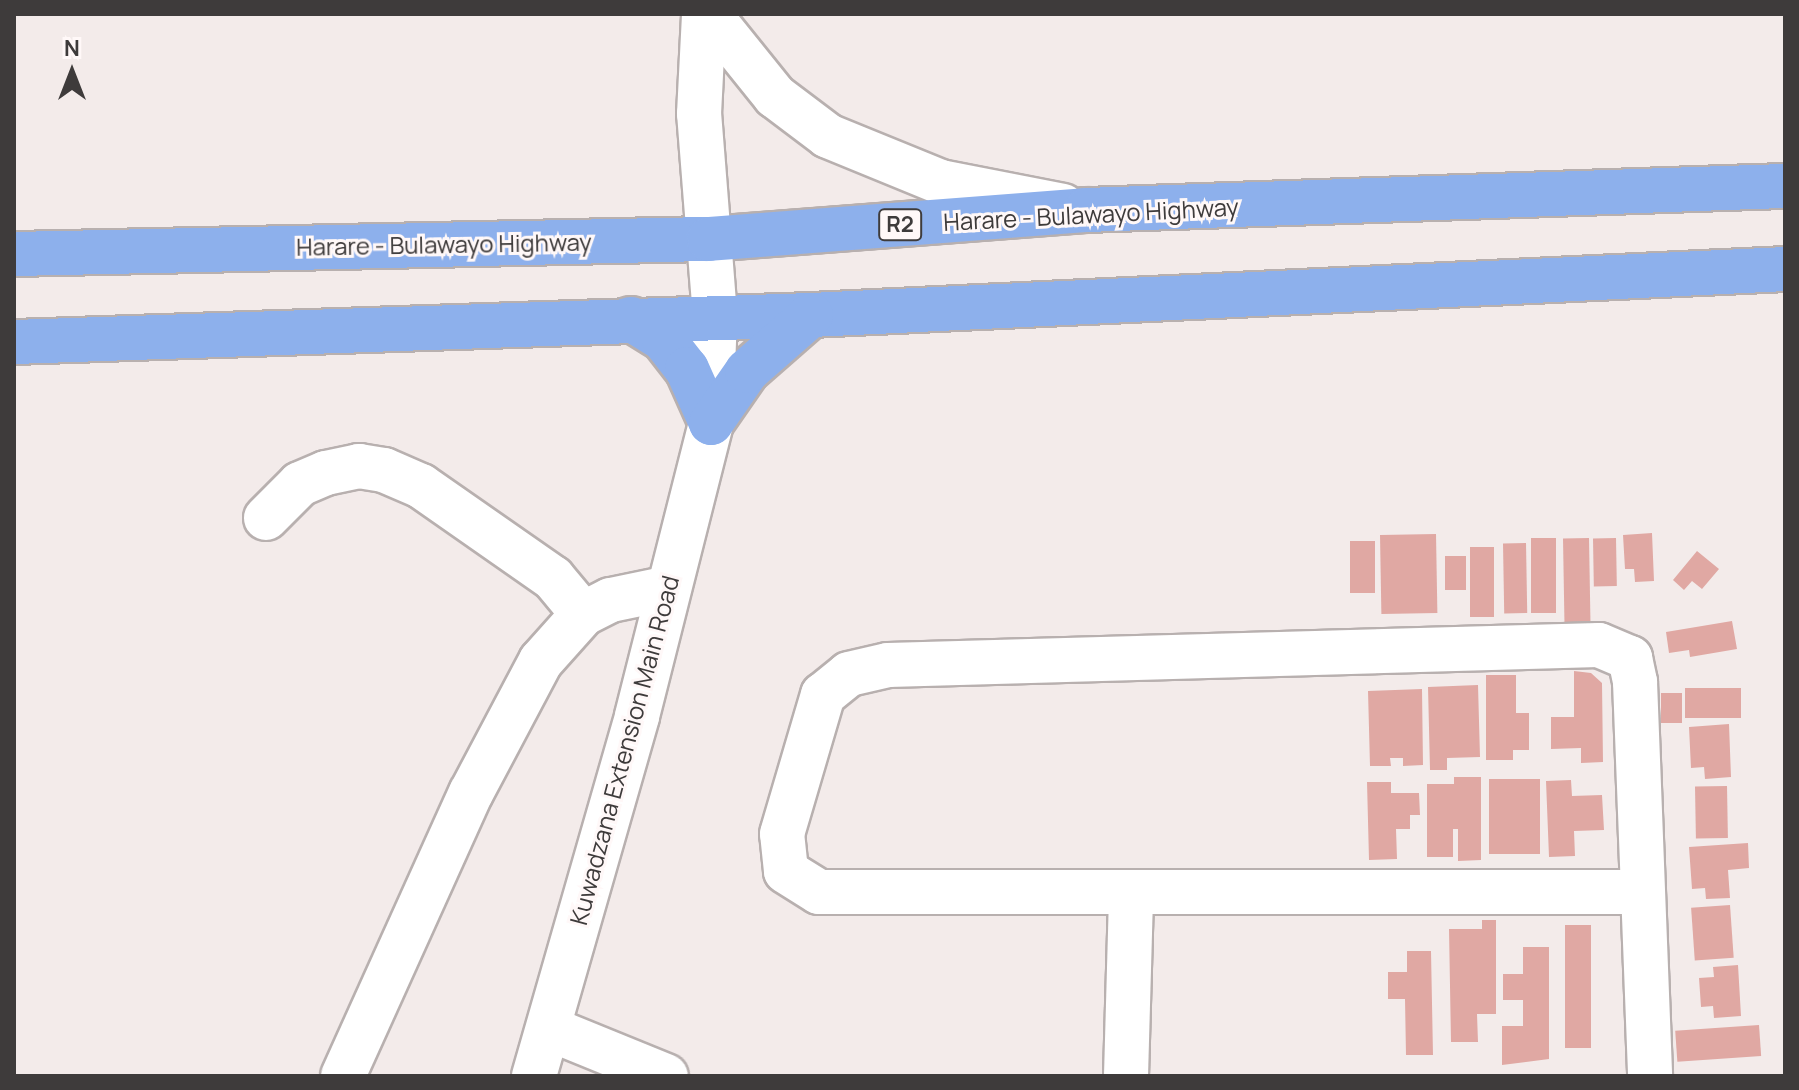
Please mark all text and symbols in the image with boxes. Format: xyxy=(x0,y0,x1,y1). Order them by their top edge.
north arrow xyxy=(32,32,112,112)
text: N xyxy=(64,33,80,63)
street label: Harare - Bulawayo Highway xyxy=(943,192,1239,236)
road number: R2 xyxy=(878,207,922,243)
street label: Harare - Bulawayo Highway xyxy=(296,227,592,261)
street label: Kuwadzana Extension Main Road xyxy=(563,572,685,928)

